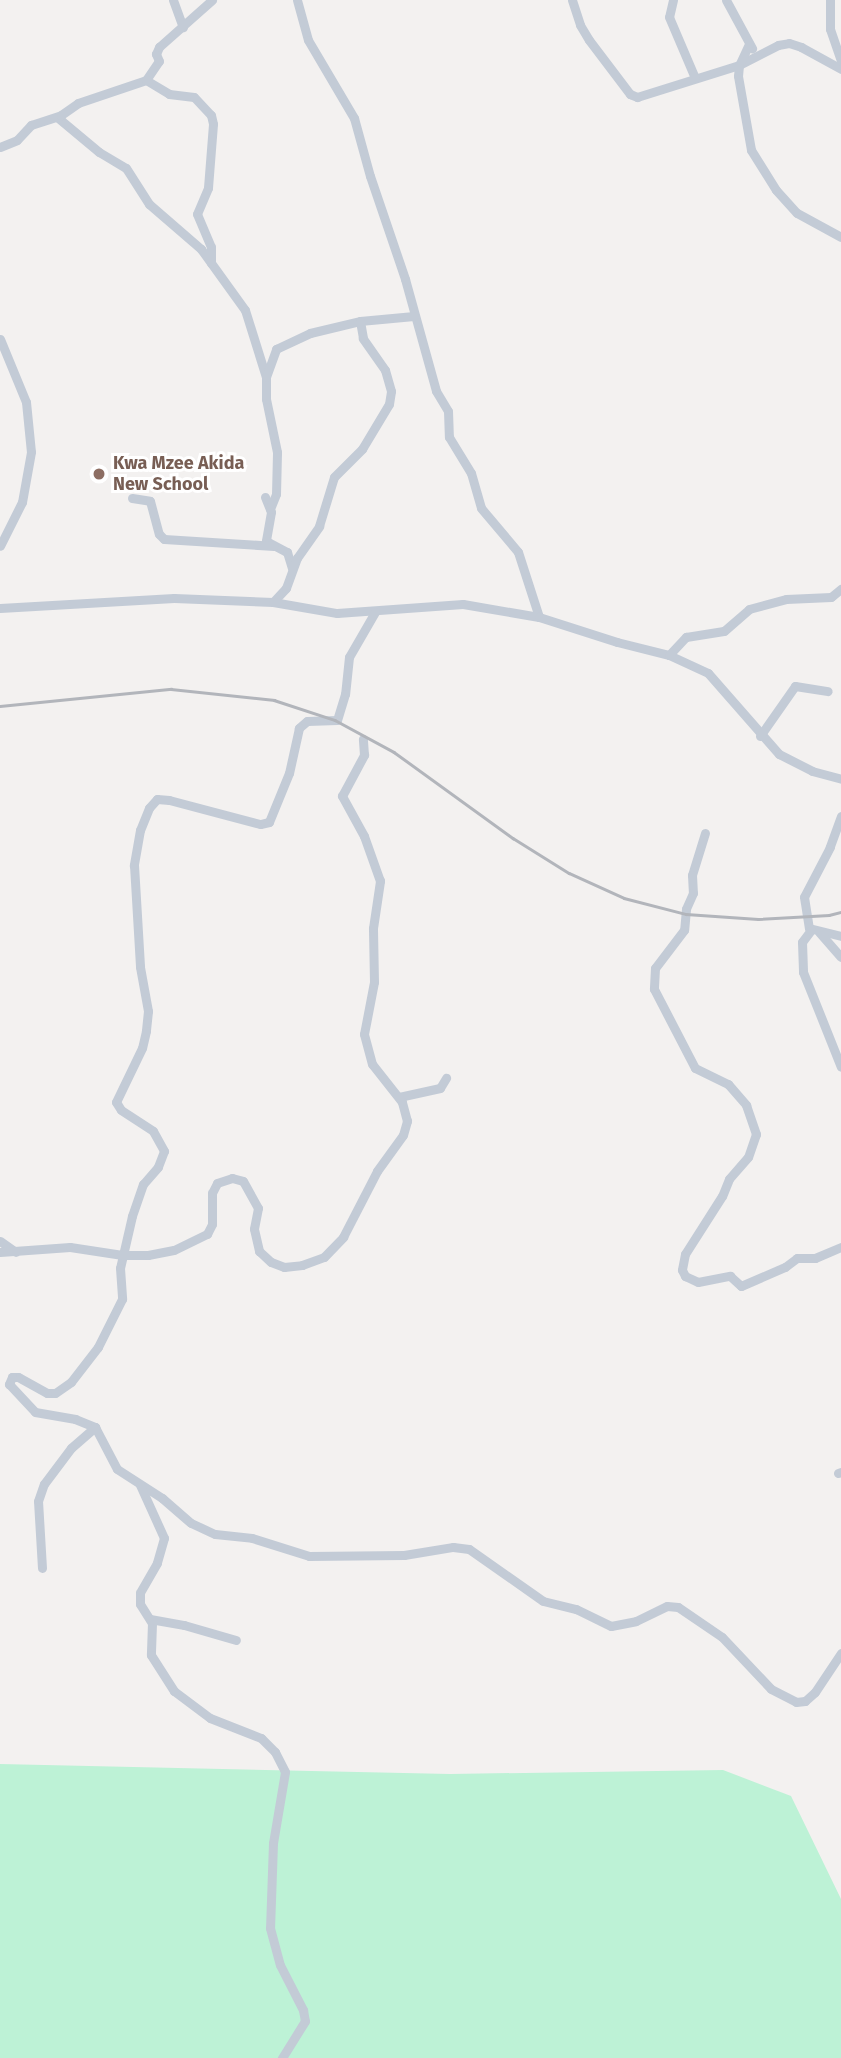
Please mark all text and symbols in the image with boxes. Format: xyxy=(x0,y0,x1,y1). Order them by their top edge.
place label: Kwa Mzee Akida New School xyxy=(113,453,244,496)
marker: Kwa Mzee Akida New School xyxy=(91,466,107,482)

